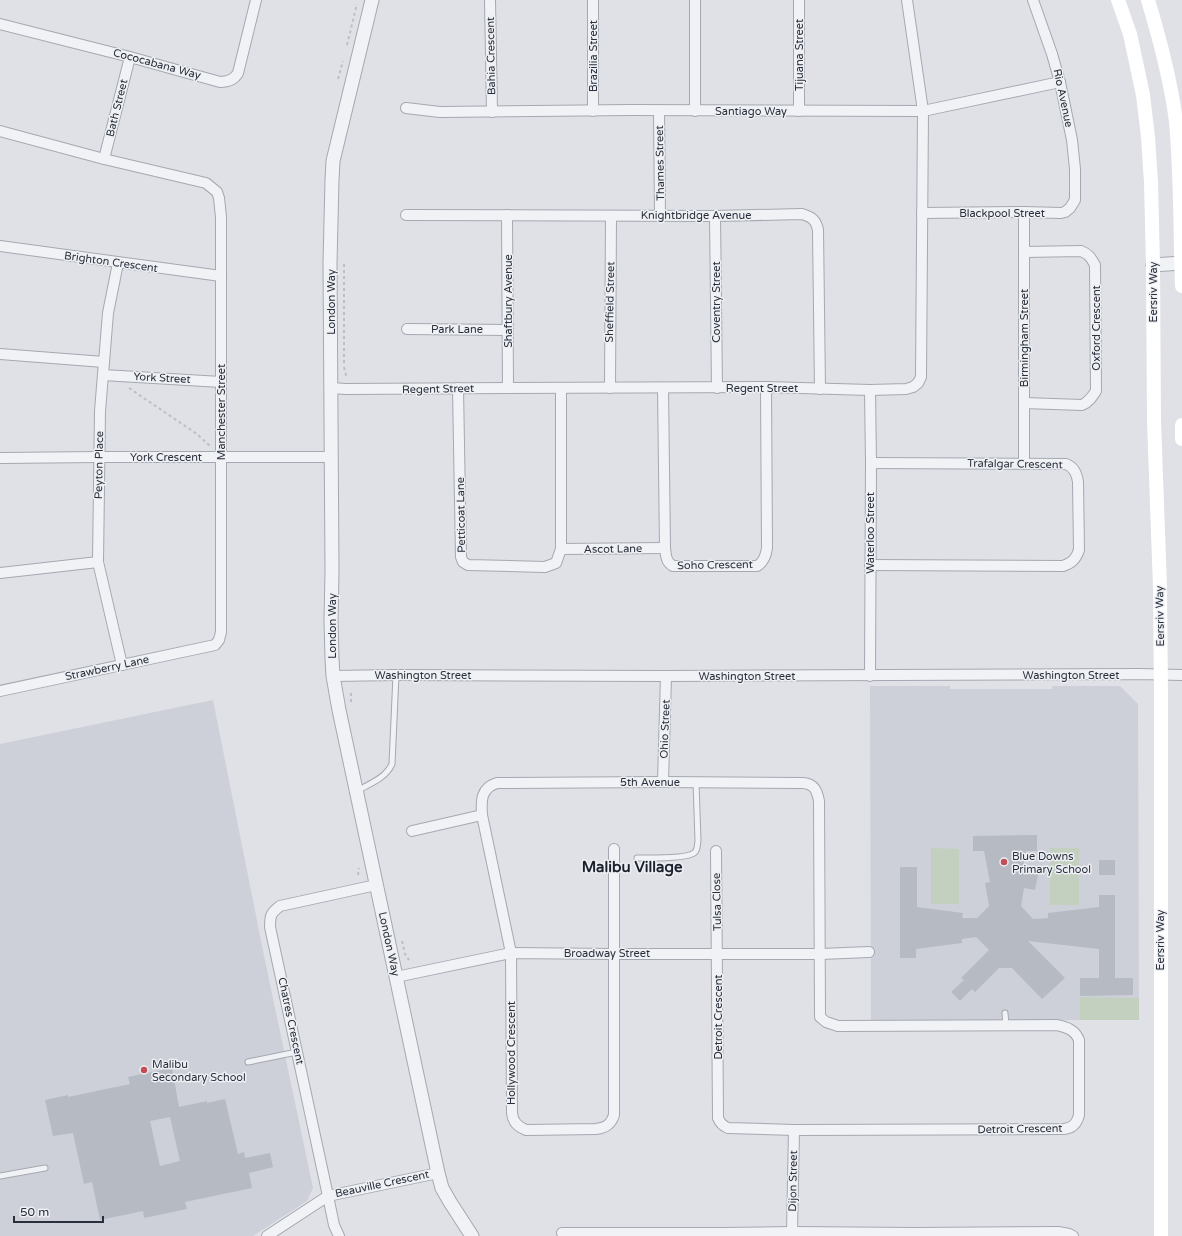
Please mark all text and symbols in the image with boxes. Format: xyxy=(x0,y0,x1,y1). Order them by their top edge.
street label: Bahia Crescent xyxy=(484,17,498,95)
street label: Tijuana Street xyxy=(793,19,806,91)
street label: Brazilia Street xyxy=(587,20,600,92)
street label: Cococabana Way xyxy=(112,46,202,82)
street label: Rio Avenue xyxy=(1050,68,1076,128)
street label: Bath Street xyxy=(104,78,130,138)
street label: Santiago Way xyxy=(715,105,787,118)
street label: Thames Street xyxy=(653,125,667,201)
street label: Blackpool Street xyxy=(959,207,1045,220)
street label: Knightbridge Avenue xyxy=(641,209,751,222)
street label: Brighton Crescent xyxy=(63,249,159,275)
street label: Shaftbury Avenue xyxy=(502,254,515,348)
street label: Sheffield Street xyxy=(603,261,617,343)
street label: Coventry Street xyxy=(710,261,723,343)
street label: Eersriv Way xyxy=(1147,261,1160,322)
street label: London Way xyxy=(325,269,338,335)
street label: Oxford Crescent xyxy=(1090,285,1103,371)
street label: Birmingham Street xyxy=(1018,289,1031,387)
street label: Park Lane xyxy=(431,323,483,336)
street label: Manchester Street xyxy=(215,364,228,460)
street label: York Street xyxy=(133,370,191,386)
street label: Regent Street xyxy=(402,382,474,396)
street label: Regent Street xyxy=(726,382,798,395)
street label: Peyton Place xyxy=(92,431,106,499)
street label: York Crescent xyxy=(130,451,202,464)
street label: Trafalgar Crescent xyxy=(967,457,1063,471)
street label: Petticoat Lane xyxy=(454,477,468,553)
street label: Waterloo Street xyxy=(864,492,877,574)
street label: Ascot Lane xyxy=(584,542,642,556)
street label: Soho Crescent xyxy=(677,558,753,572)
street label: Eersriv Way xyxy=(1153,585,1167,647)
street label: London Way xyxy=(326,593,339,659)
street label: Strawberry Lane xyxy=(64,653,150,683)
street label: Washington Street xyxy=(374,669,472,682)
street label: Washington Street xyxy=(1022,669,1120,682)
street label: Washington Street xyxy=(698,670,796,683)
street label: Ohio Street xyxy=(657,699,673,759)
street label: 5th Avenue xyxy=(620,776,680,789)
place label: Blue Downs Primary School xyxy=(1012,850,1091,876)
marker: Blue Downs Primary School xyxy=(999,857,1009,867)
district label: Malibu Village xyxy=(582,858,683,877)
street label: Tulsa Close xyxy=(710,873,724,931)
street label: Eersriv Way xyxy=(1154,909,1167,970)
street label: London Way xyxy=(376,911,402,978)
street label: Broadway Street xyxy=(564,947,650,960)
street label: Detroit Crescent xyxy=(712,975,725,1059)
street label: Chatres Crescent xyxy=(275,976,307,1066)
street label: Hollywood Crescent xyxy=(505,1001,518,1105)
place label: Malibu Secondary School xyxy=(152,1058,246,1084)
marker: Malibu Secondary School xyxy=(139,1065,149,1075)
street label: Detroit Crescent xyxy=(977,1122,1063,1136)
street label: Dijon Street xyxy=(786,1150,800,1212)
street label: Beauville Crescent xyxy=(334,1168,430,1200)
scale bar xyxy=(14,1198,103,1224)
text: 50 m xyxy=(20,1205,49,1219)

